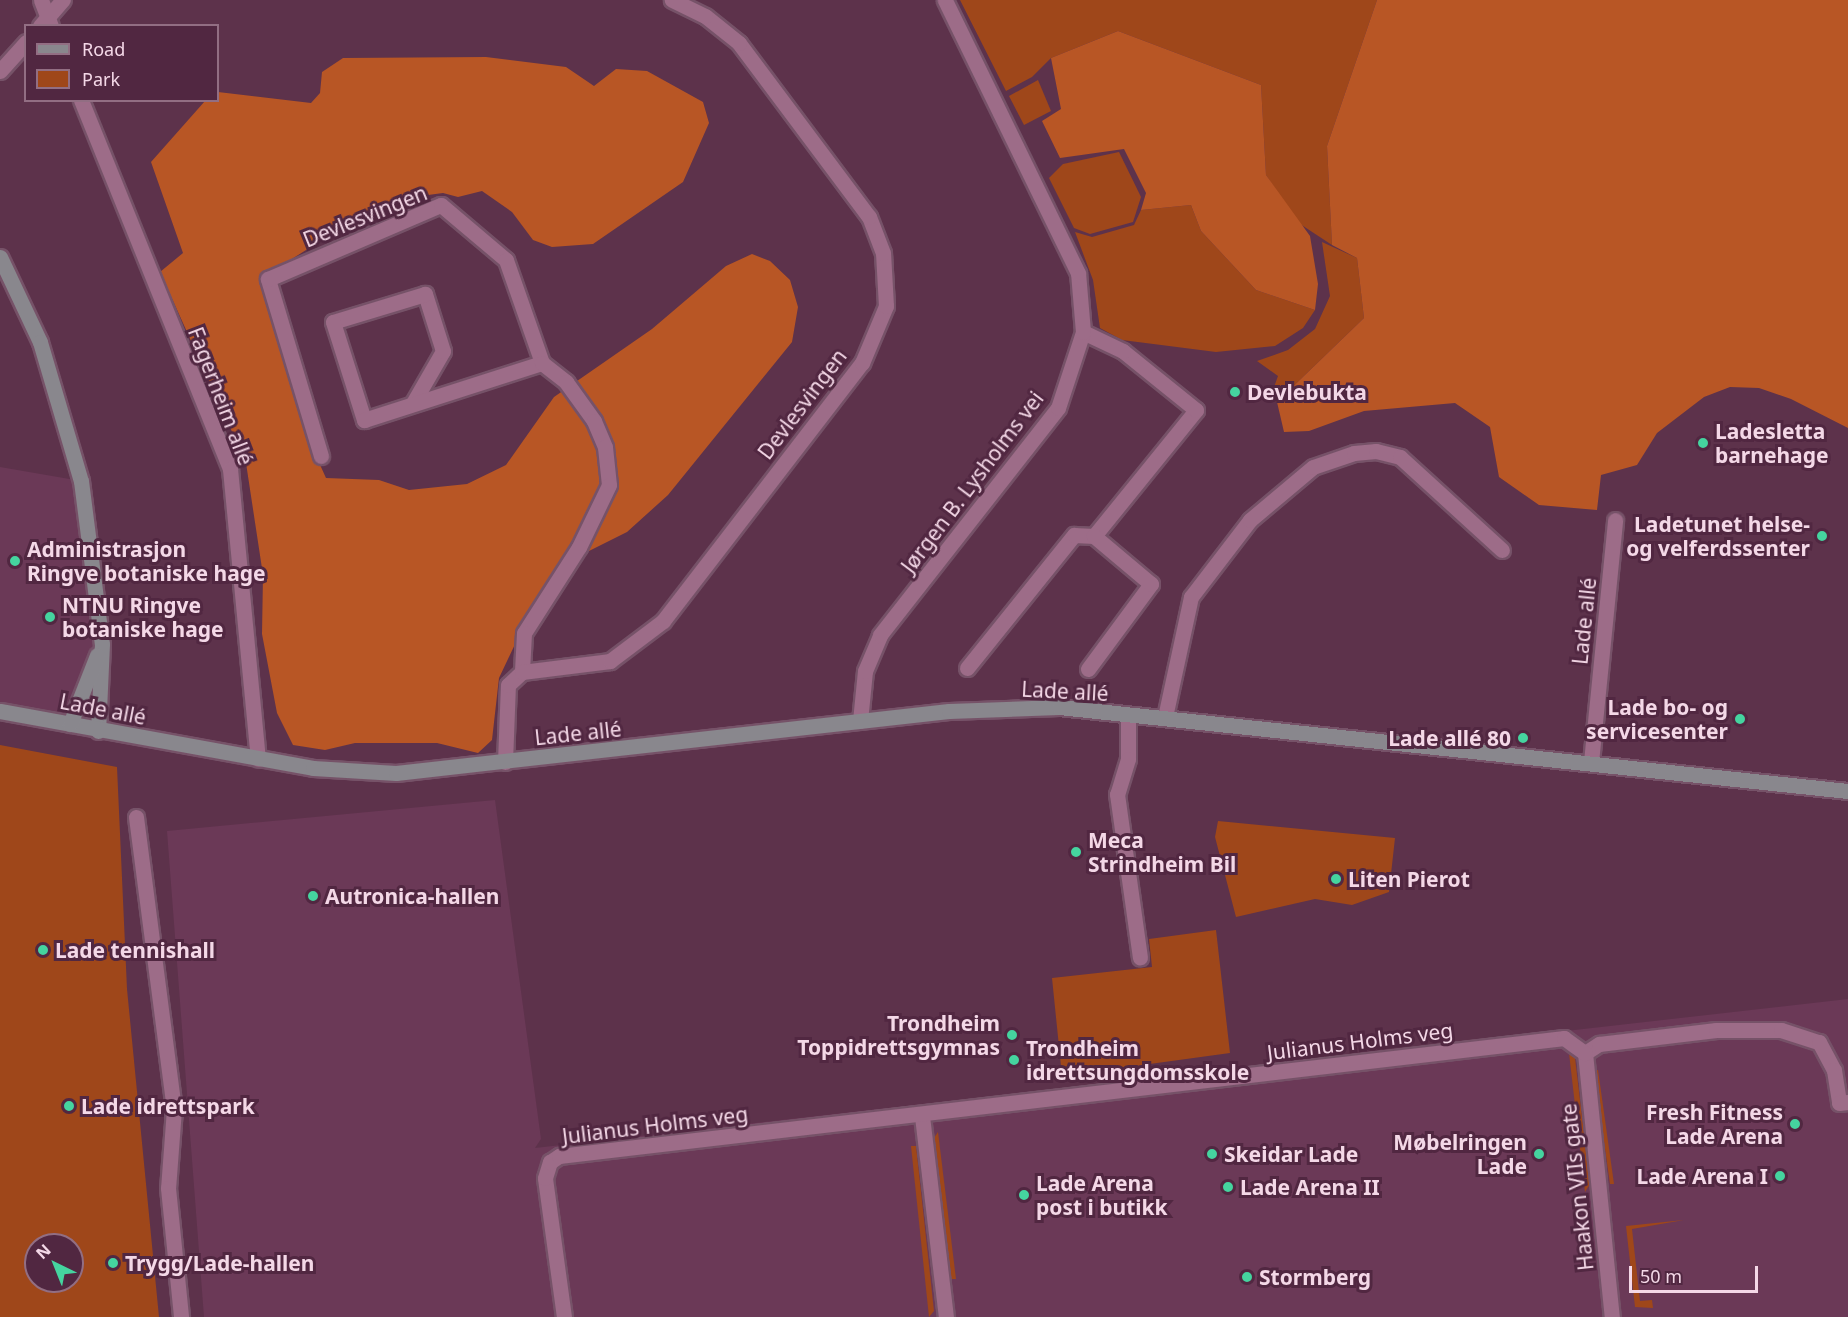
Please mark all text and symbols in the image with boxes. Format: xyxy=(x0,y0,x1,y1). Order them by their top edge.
legend xyxy=(24,24,219,102)
text: Road xyxy=(82,37,125,61)
text: Park xyxy=(82,67,120,91)
street label: Devlesvingen xyxy=(299,180,431,252)
street label: Fagerheim allé xyxy=(183,323,259,469)
street label: Devlesvingen xyxy=(752,344,852,464)
place label: Devlebukta xyxy=(1247,379,1367,405)
marker: Devlebukta xyxy=(1228,385,1242,399)
street label: Jørgen B. Lysholms vei xyxy=(896,386,1048,578)
place label: Ladesletta barnehage xyxy=(1715,418,1828,468)
marker: Ladesletta barnehage xyxy=(1696,436,1710,450)
place label: Ladetunet helse- og velferdssenter xyxy=(1626,511,1810,561)
marker: Ladetunet helse- og velferdssenter xyxy=(1815,529,1829,543)
place label: Administrasjon Ringve botaniske hage xyxy=(27,536,266,586)
marker: Administrasjon Ringve botaniske hage xyxy=(8,554,22,568)
street label: Lade allé xyxy=(1567,576,1601,666)
place label: NTNU Ringve botaniske hage xyxy=(62,592,224,642)
marker: NTNU Ringve botaniske hage xyxy=(43,610,57,624)
street label: Lade allé xyxy=(1021,676,1109,706)
street label: Lade allé xyxy=(58,688,148,730)
place label: Lade bo- og servicesenter xyxy=(1586,694,1728,744)
marker: Lade bo- og servicesenter xyxy=(1733,712,1747,726)
street label: Lade allé xyxy=(533,716,623,750)
place label: Lade allé 80 xyxy=(1388,725,1511,751)
marker: Lade allé 80 xyxy=(1516,731,1530,745)
place label: Meca Strindheim Bil xyxy=(1088,827,1236,877)
marker: Meca Strindheim Bil xyxy=(1069,845,1083,859)
place label: Liten Pierot xyxy=(1348,866,1470,892)
marker: Liten Pierot xyxy=(1329,872,1343,886)
place label: Autronica-hallen xyxy=(325,883,499,909)
marker: Autronica-hallen xyxy=(306,889,320,903)
place label: Lade tennishall xyxy=(55,937,215,963)
marker: Lade tennishall xyxy=(36,943,50,957)
place label: Trondheim Toppidrettsgymnas xyxy=(797,1010,1000,1060)
street label: Julianus Holms veg xyxy=(1266,1017,1454,1065)
marker: Trondheim Toppidrettsgymnas xyxy=(1005,1028,1019,1042)
place label: Trondheim idrettsungdomsskole xyxy=(1026,1035,1249,1085)
marker: Trondheim idrettsungdomsskole xyxy=(1007,1053,1021,1067)
place label: Lade idrettspark xyxy=(81,1093,255,1119)
marker: Lade idrettspark xyxy=(62,1099,76,1113)
place label: Fresh Fitness Lade Arena xyxy=(1646,1099,1783,1149)
street label: Julianus Holms veg xyxy=(561,1101,749,1149)
street label: Haakon VIIs gate xyxy=(1556,1102,1598,1272)
marker: Fresh Fitness Lade Arena xyxy=(1788,1117,1802,1131)
place label: Møbelringen Lade xyxy=(1393,1129,1527,1179)
place label: Skeidar Lade xyxy=(1224,1141,1358,1167)
marker: Skeidar Lade xyxy=(1205,1147,1219,1161)
marker: Møbelringen Lade xyxy=(1532,1147,1546,1161)
place label: Lade Arena I xyxy=(1637,1163,1768,1189)
marker: Lade Arena I xyxy=(1773,1169,1787,1183)
place label: Lade Arena post i butikk xyxy=(1036,1170,1168,1220)
place label: Lade Arena II xyxy=(1240,1174,1380,1200)
marker: Lade Arena II xyxy=(1221,1180,1235,1194)
marker: Lade Arena post i butikk xyxy=(1017,1188,1031,1202)
north arrow xyxy=(24,1233,84,1293)
text: N xyxy=(31,1239,55,1264)
place label: Trygg/Lade-hallen xyxy=(125,1250,314,1276)
scale bar xyxy=(1632,1254,1761,1292)
marker: Trygg/Lade-hallen xyxy=(106,1256,120,1270)
place label: Stormberg xyxy=(1259,1264,1371,1290)
text: 50 m xyxy=(1640,1264,1682,1288)
marker: Stormberg xyxy=(1240,1270,1254,1284)

